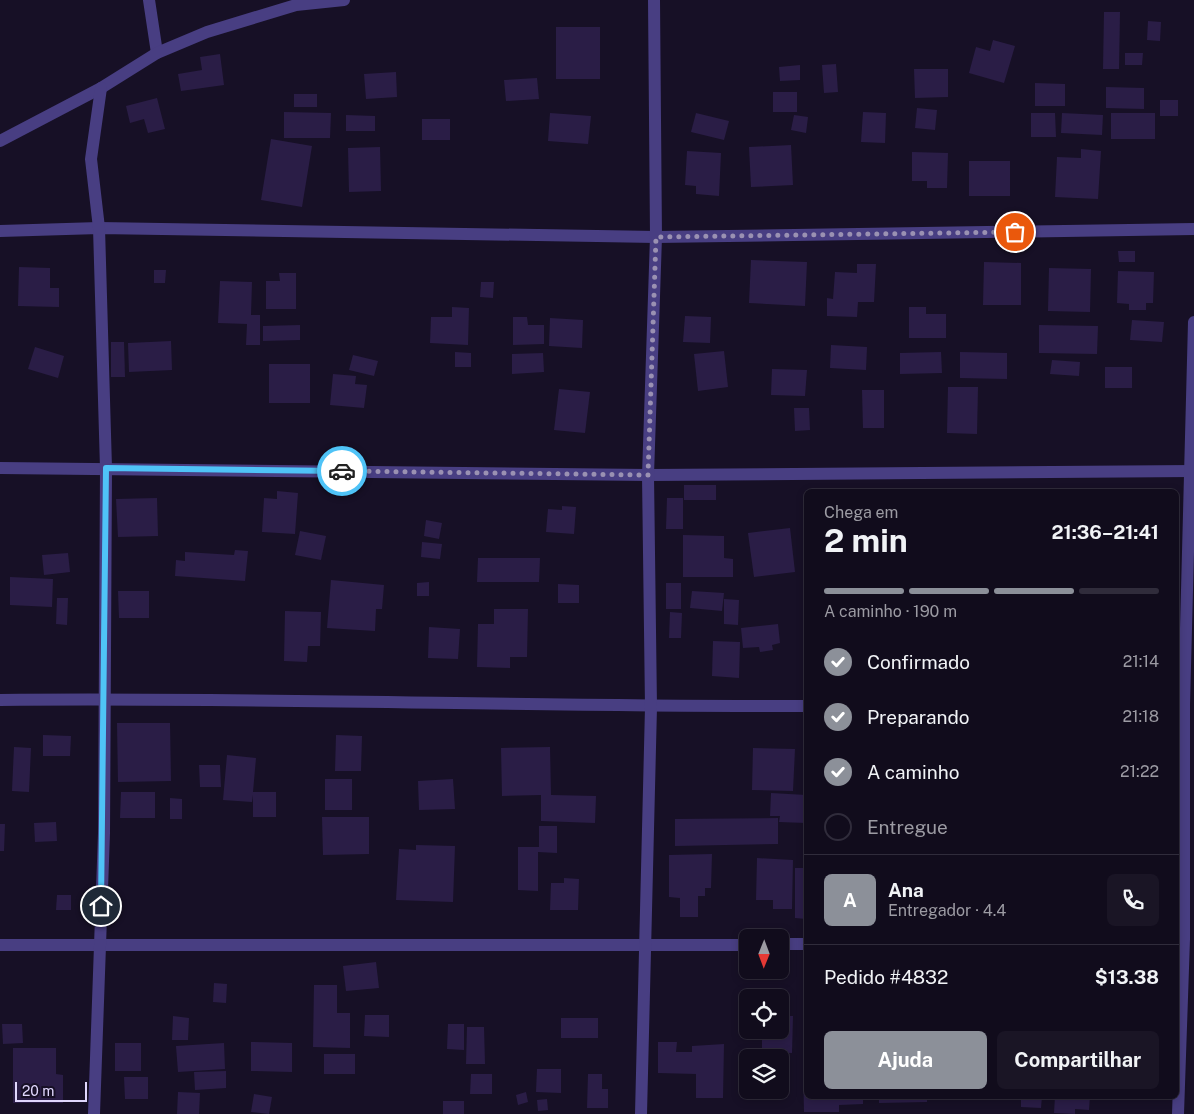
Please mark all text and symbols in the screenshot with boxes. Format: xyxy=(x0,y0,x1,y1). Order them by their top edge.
pin xyxy=(994,211,1036,253)
icon: bag xyxy=(1001,218,1029,246)
courier xyxy=(317,446,367,496)
icon: car xyxy=(328,457,356,485)
text: Chega em xyxy=(824,503,898,522)
text: 21:36–21:41 xyxy=(1051,521,1159,543)
text: 2 min xyxy=(824,522,908,559)
text: A caminho · 190 m xyxy=(824,602,957,621)
icon: check xyxy=(824,648,852,676)
text: Confirmado xyxy=(867,651,970,673)
text: 21:14 xyxy=(1123,652,1159,671)
icon: check xyxy=(824,703,852,731)
text: Preparando xyxy=(867,706,969,728)
text: 21:18 xyxy=(1122,707,1159,726)
icon: check xyxy=(824,758,852,786)
text: A caminho xyxy=(867,761,960,783)
text: 21:22 xyxy=(1120,762,1159,781)
text: Entregue xyxy=(867,816,948,838)
button: phone xyxy=(1107,874,1159,926)
text: Ana xyxy=(888,879,924,901)
pin xyxy=(80,885,122,927)
text: A xyxy=(843,889,857,911)
icon: home xyxy=(87,892,115,920)
text: Entregador · 4.4 xyxy=(888,901,1006,920)
north arrow xyxy=(739,929,789,979)
map controls xyxy=(739,929,789,1099)
text: Pedido #4832 xyxy=(824,966,948,988)
text: $13.38 xyxy=(1095,966,1159,988)
button: locate xyxy=(739,989,789,1039)
button: Ajuda xyxy=(824,1031,987,1089)
button: Compartilhar xyxy=(997,1031,1159,1089)
button: layers xyxy=(739,1049,789,1099)
scale bar xyxy=(15,1079,88,1102)
text: 20 m xyxy=(22,1083,54,1099)

